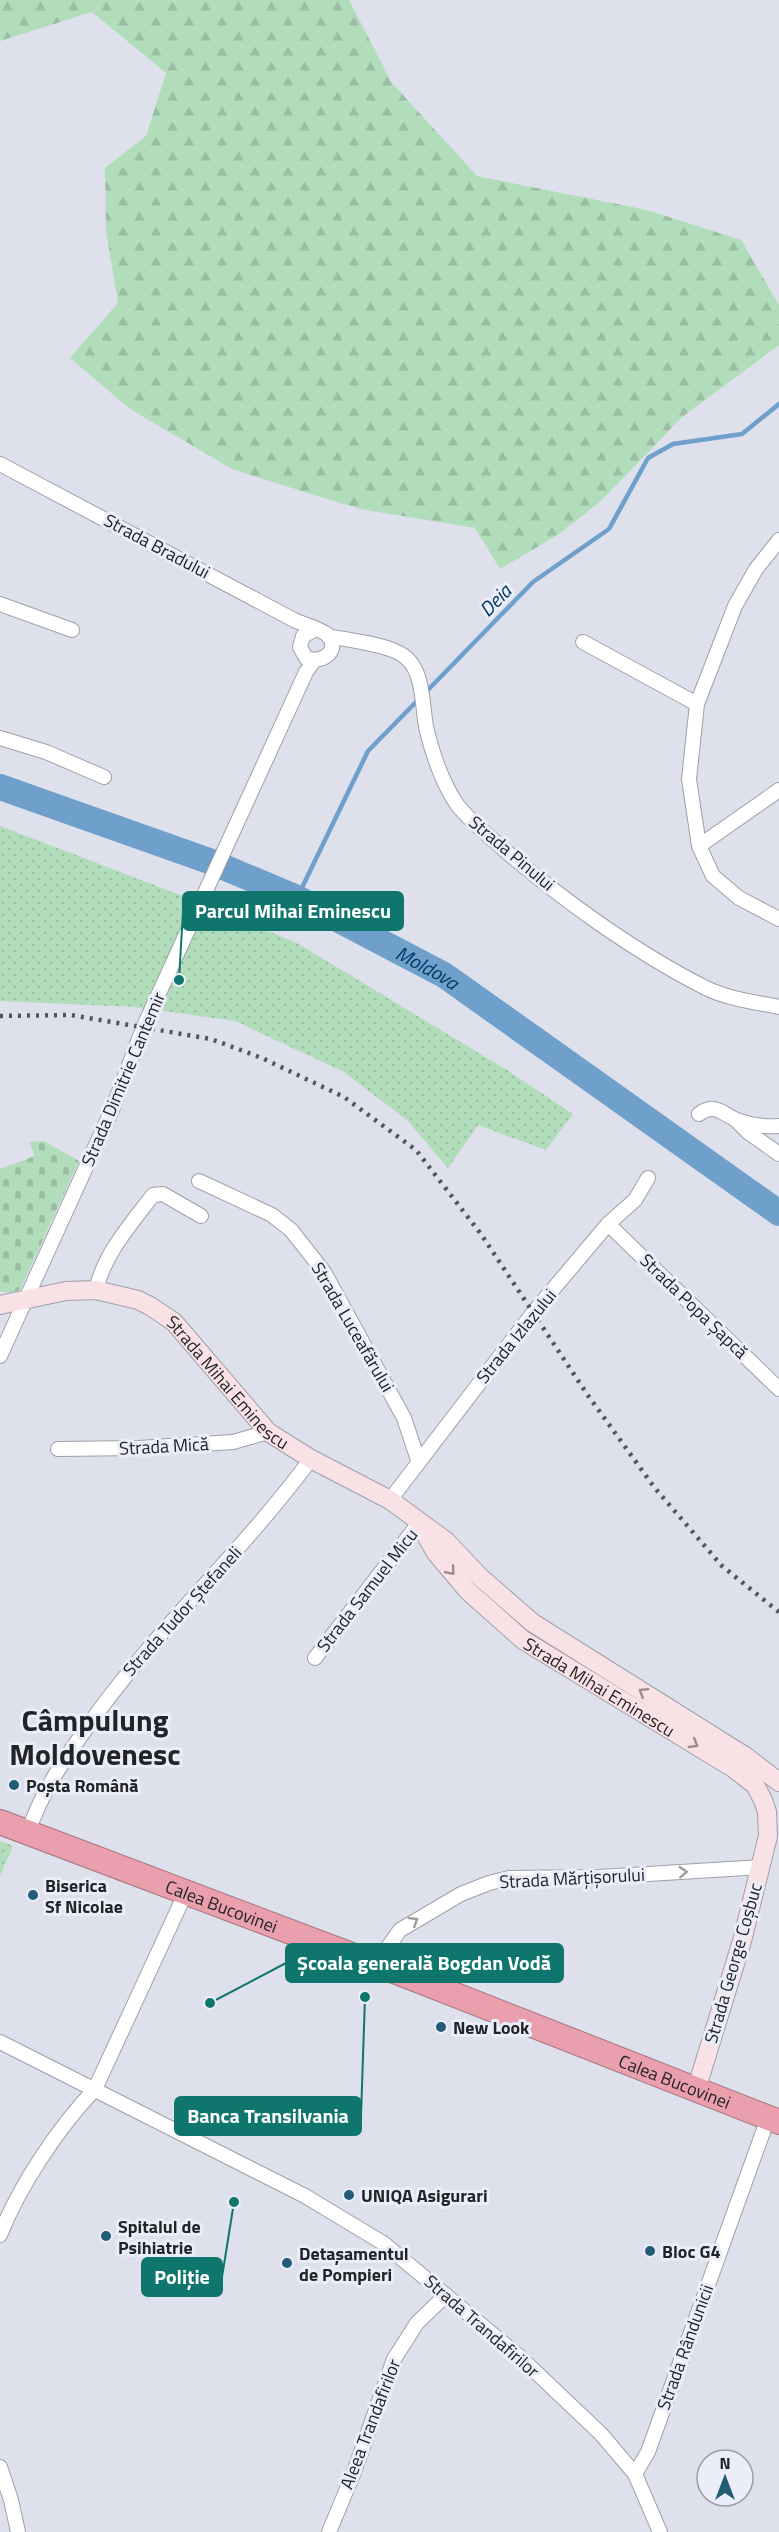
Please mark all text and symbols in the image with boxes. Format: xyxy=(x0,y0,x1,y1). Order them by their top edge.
street label: Strada Bradului xyxy=(99,507,215,585)
water label: Deia xyxy=(472,576,519,624)
street label: Strada Pinului xyxy=(463,809,561,897)
callout: Parcul Mihai Eminescu xyxy=(183,892,403,930)
text: Parcul Mihai Eminescu xyxy=(195,895,391,926)
water label: Moldova xyxy=(391,937,467,997)
street label: Strada Dimitrie Cantemir xyxy=(74,988,172,1170)
street label: Strada Popa Șapcă xyxy=(634,1247,754,1365)
street label: Strada Luceafărului xyxy=(305,1257,401,1397)
street label: Strada Izlazului xyxy=(469,1283,563,1389)
street label: Strada Mihai Eminescu xyxy=(162,1308,295,1456)
street label: Strada Mică xyxy=(119,1430,209,1462)
street label: Strada Samuel Micu xyxy=(310,1522,424,1658)
street label: Strada Tudor Ștefaneli xyxy=(116,1540,248,1682)
one-way arrow xyxy=(444,1564,455,1575)
street label: Strada Mihai Eminescu xyxy=(519,1630,680,1743)
one-way arrow xyxy=(639,1688,650,1699)
district label: Câmpulung Moldovenesc xyxy=(9,1697,181,1777)
one-way arrow xyxy=(688,1737,698,1748)
place label: Poșta Română xyxy=(26,1772,138,1799)
marker: Poșta Română xyxy=(7,1778,21,1792)
street label: Strada Mărțișorului xyxy=(499,1861,645,1895)
one-way arrow xyxy=(678,1866,687,1879)
place label: Biserica Sf Nicolae xyxy=(45,1872,123,1920)
street label: Calea Bucovinei xyxy=(162,1872,282,1939)
street label: Strada George Coșbuc xyxy=(697,1879,769,2047)
marker: Biserica Sf Nicolae xyxy=(26,1888,40,1902)
one-way arrow xyxy=(408,1917,418,1929)
callout: Școala generală Bogdan Vodă xyxy=(286,1944,563,1982)
text: Școala generală Bogdan Vodă xyxy=(297,1947,551,1978)
place label: New Look xyxy=(453,2014,530,2041)
marker: New Look xyxy=(434,2020,448,2034)
street label: Calea Bucovinei xyxy=(615,2047,735,2115)
callout: Banca Transilvania xyxy=(175,2097,361,2135)
text: Banca Transilvania xyxy=(187,2100,349,2131)
place label: UNIQA Asigurari xyxy=(361,2182,488,2209)
marker: UNIQA Asigurari xyxy=(342,2188,356,2202)
place label: Spitalul de Psihiatrie xyxy=(118,2213,201,2261)
marker: Spitalul de Psihiatrie xyxy=(99,2229,113,2243)
place label: Bloc G4 xyxy=(662,2238,720,2265)
place label: Detașamentul de Pompieri xyxy=(299,2240,409,2288)
marker: Bloc G4 xyxy=(643,2244,657,2258)
marker: Detașamentul de Pompieri xyxy=(280,2256,294,2270)
callout: Poliție xyxy=(142,2258,222,2296)
text: Poliție xyxy=(154,2261,210,2292)
street label: Strada Trandafirilor xyxy=(418,2268,546,2384)
street label: Strada Rândunicii xyxy=(650,2280,720,2414)
street label: Aleea Trandafirilor xyxy=(333,2355,407,2493)
north arrow xyxy=(695,2448,755,2508)
text: N xyxy=(719,2451,731,2475)

